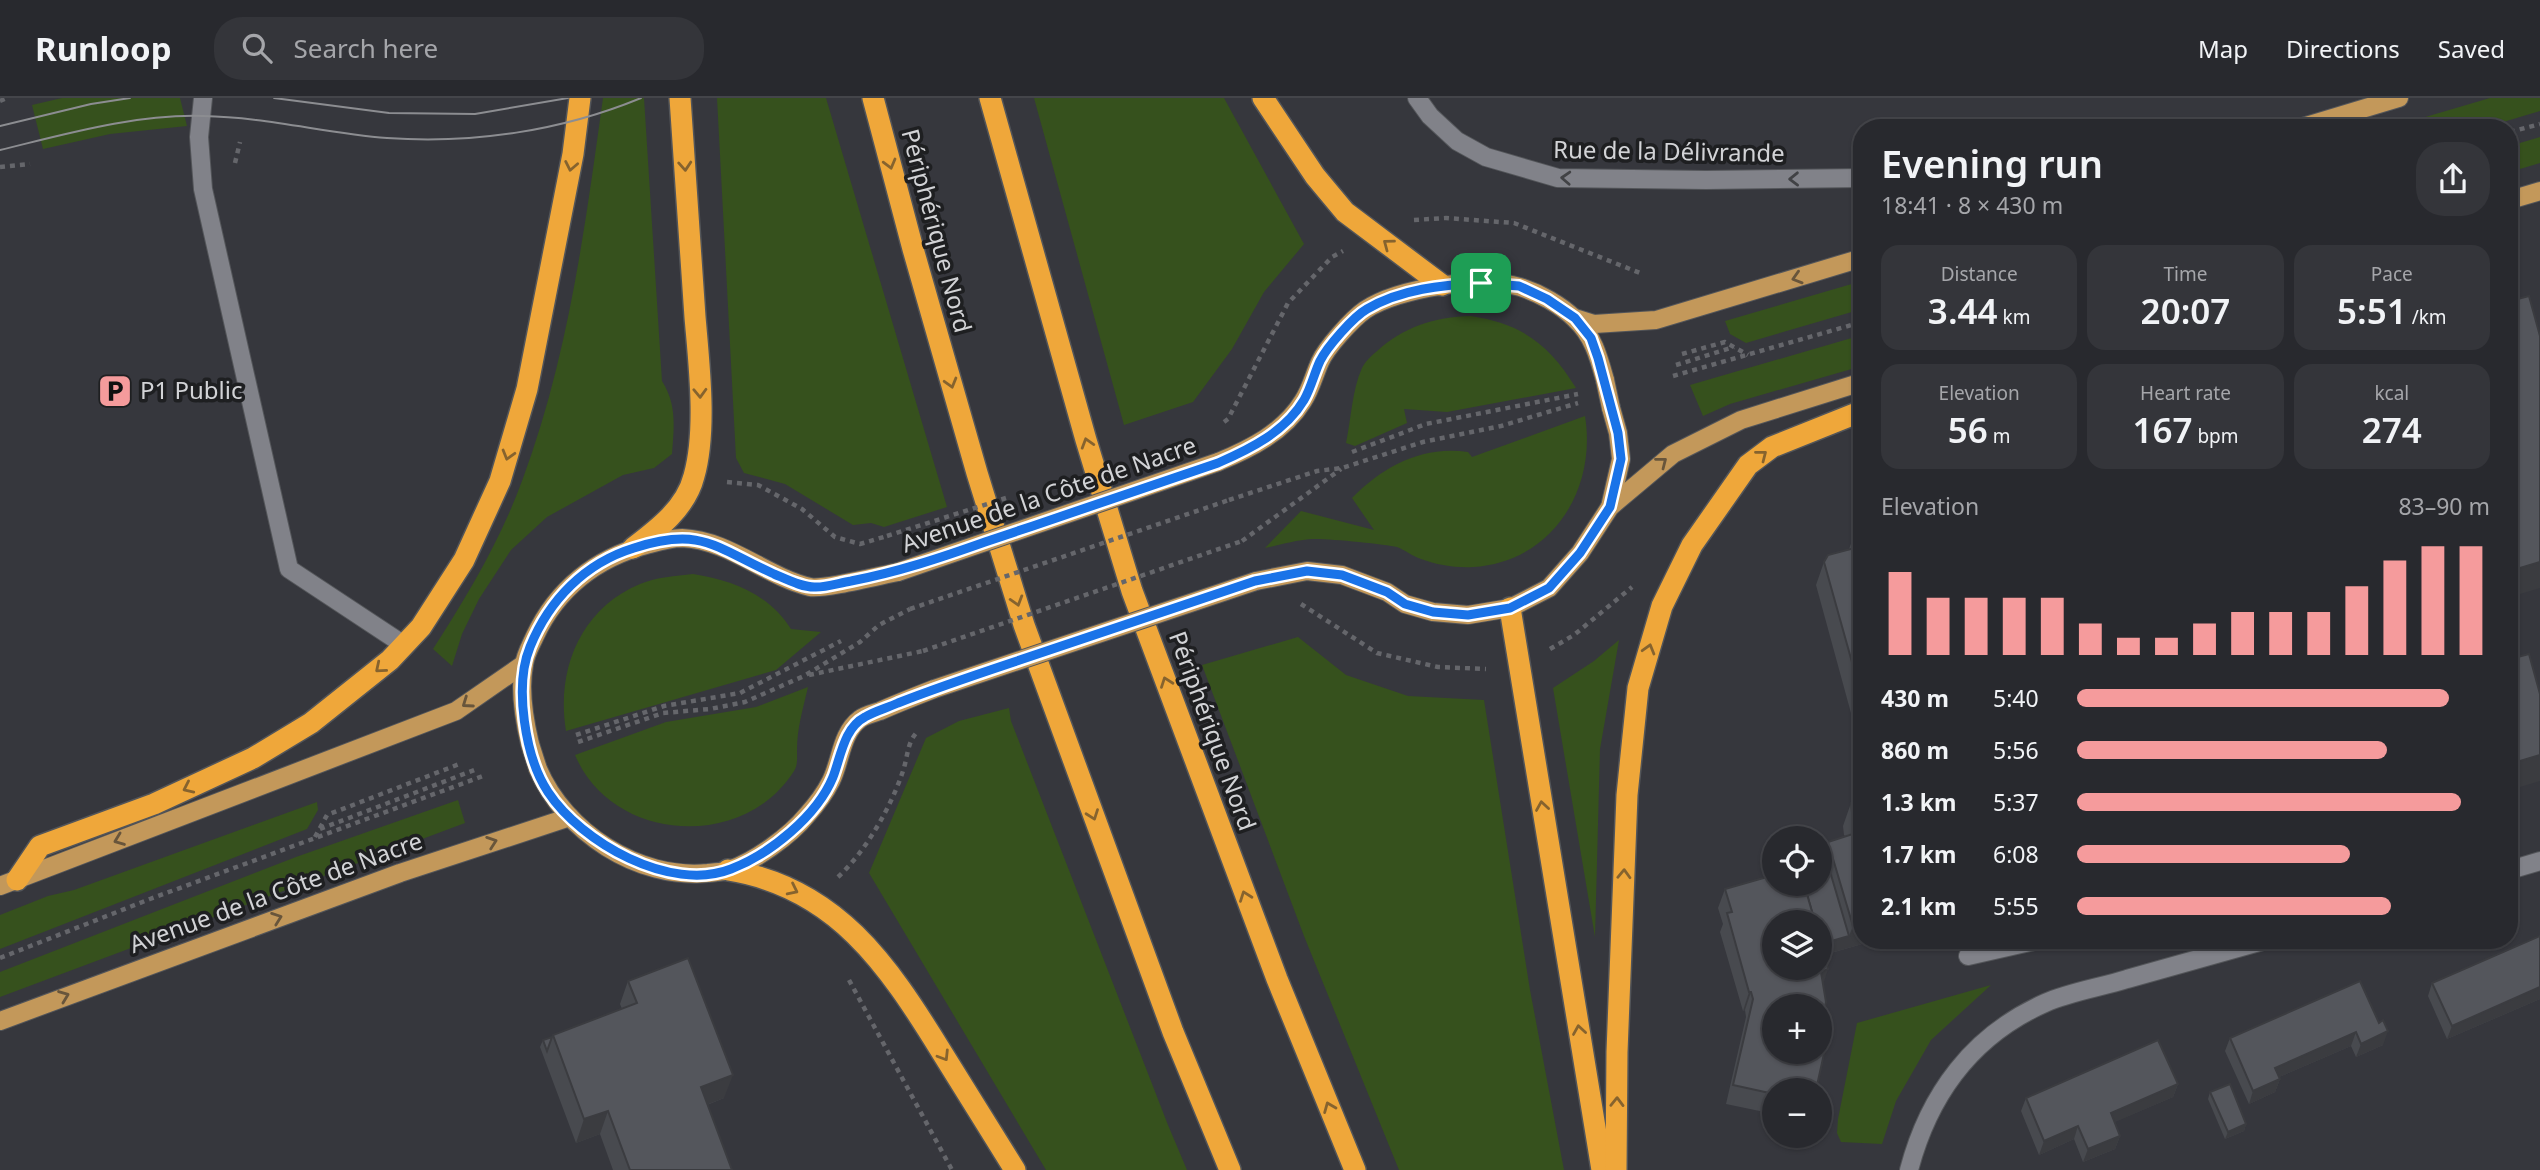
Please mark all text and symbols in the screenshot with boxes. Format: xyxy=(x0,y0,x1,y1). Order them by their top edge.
search box xyxy=(214,17,704,80)
text: Runloop xyxy=(35,26,172,71)
icon: search xyxy=(238,29,276,67)
text: Search here xyxy=(294,30,438,66)
text: Map xyxy=(2198,32,2248,65)
text: Directions xyxy=(2286,32,2400,65)
text: Saved xyxy=(2438,32,2505,65)
street label: Périphérique Nord xyxy=(894,125,981,336)
street label: Rue de la Délivrande xyxy=(1553,132,1785,169)
text: Evening run xyxy=(1881,137,2103,189)
button: share xyxy=(2416,142,2490,216)
one-way arrow xyxy=(882,158,896,170)
one-way arrow xyxy=(564,160,579,172)
one-way arrow xyxy=(677,161,692,172)
one-way arrow xyxy=(1561,171,1572,186)
one-way arrow xyxy=(1788,171,1799,187)
text: 18:41 · 8 × 430 m xyxy=(1881,189,2063,221)
one-way arrow xyxy=(1383,240,1396,252)
pin xyxy=(1451,253,1511,313)
text: Distance xyxy=(1941,261,2018,287)
text: Time xyxy=(2164,261,2207,287)
text: Pace xyxy=(2371,261,2413,287)
icon: arrive xyxy=(1462,264,1500,302)
one-way arrow xyxy=(1791,269,1803,284)
text: 3.44 xyxy=(1928,287,1998,334)
text: 20:07 xyxy=(2141,287,2230,334)
text: 5:51 xyxy=(2337,287,2407,334)
text: km xyxy=(1998,304,2030,330)
text: /km xyxy=(2407,304,2447,330)
parking icon: P1 Public xyxy=(96,372,134,410)
place label: P1 Public xyxy=(140,373,243,406)
one-way arrow xyxy=(943,377,957,389)
text: Elevation xyxy=(1939,380,2020,406)
text: Heart rate xyxy=(2140,380,2231,406)
text: kcal xyxy=(2374,380,2409,406)
one-way arrow xyxy=(692,388,707,399)
text: 56 xyxy=(1948,406,1988,453)
text: 167 xyxy=(2132,406,2192,453)
text: 274 xyxy=(2362,406,2422,453)
text: m xyxy=(1988,423,2011,449)
text: bpm xyxy=(2192,423,2239,449)
street label: Avenue de la Côte de Nacre xyxy=(897,428,1200,560)
one-way arrow xyxy=(1080,437,1095,449)
one-way arrow xyxy=(501,449,516,461)
one-way arrow xyxy=(1754,450,1766,463)
one-way arrow xyxy=(1654,458,1666,471)
text: Elevation xyxy=(1881,490,1979,522)
text: 83–90 m xyxy=(2398,490,2490,522)
one-way arrow xyxy=(1008,595,1023,607)
street label: Périphérique Nord xyxy=(1162,626,1265,835)
one-way arrow xyxy=(1641,643,1656,655)
one-way arrow xyxy=(375,660,387,673)
one-way arrow xyxy=(1160,677,1174,689)
text: 430 m xyxy=(1881,682,1949,714)
text: 5:40 xyxy=(1993,682,2039,714)
one-way arrow xyxy=(462,695,475,708)
text: 860 m xyxy=(1881,734,1949,766)
text: 5:56 xyxy=(1993,734,2039,766)
one-way arrow xyxy=(183,780,195,794)
text: 1.3 km xyxy=(1881,786,1956,818)
text: 5:37 xyxy=(1993,786,2039,818)
one-way arrow xyxy=(1535,800,1550,812)
one-way arrow xyxy=(1085,809,1099,821)
street label: Avenue de la Côte de Nacre xyxy=(124,823,427,960)
map controls xyxy=(1762,826,1832,1148)
button: locate xyxy=(1762,826,1832,896)
one-way arrow xyxy=(114,832,126,846)
one-way arrow xyxy=(485,836,497,850)
text: 1.7 km xyxy=(1881,838,1956,870)
text: 6:08 xyxy=(1993,838,2039,870)
one-way arrow xyxy=(1617,869,1632,880)
one-way arrow xyxy=(786,882,798,896)
one-way arrow xyxy=(1240,890,1254,902)
text: 2.1 km xyxy=(1881,890,1956,922)
text: 5:55 xyxy=(1993,890,2039,922)
button: layers xyxy=(1762,910,1832,980)
one-way arrow xyxy=(271,912,283,926)
one-way arrow xyxy=(57,991,69,1005)
button: + xyxy=(1762,994,1832,1064)
one-way arrow xyxy=(1572,1024,1587,1036)
one-way arrow xyxy=(935,1048,948,1061)
button: − xyxy=(1762,1078,1832,1148)
one-way arrow xyxy=(1609,1096,1625,1107)
one-way arrow xyxy=(1324,1102,1338,1114)

